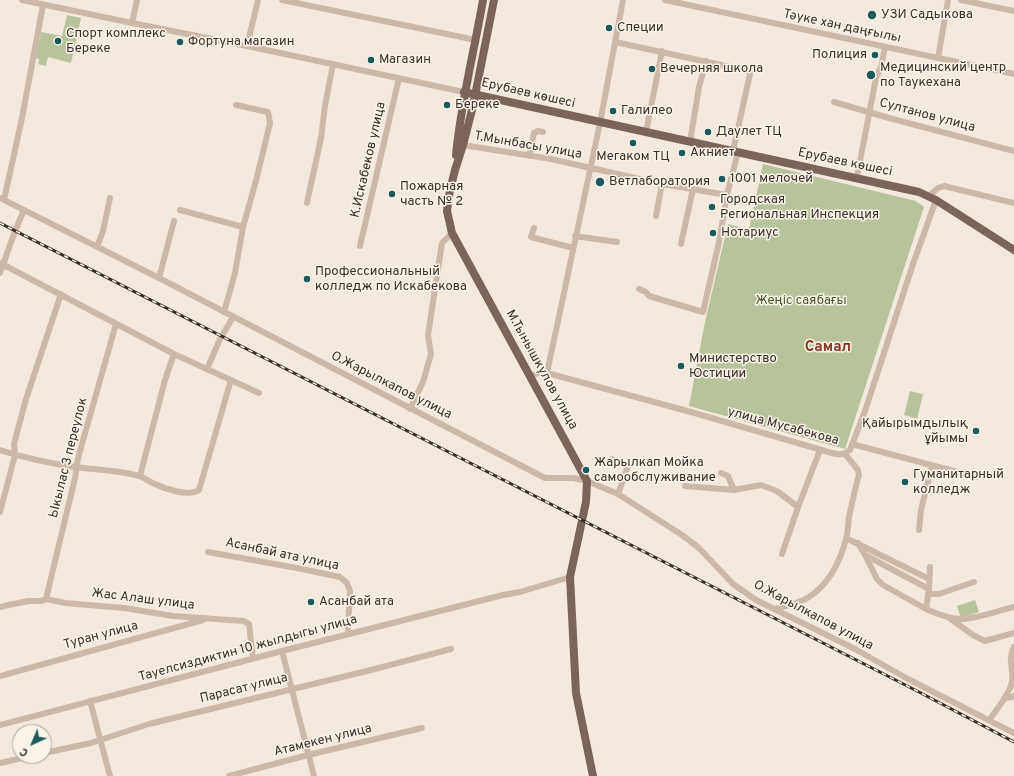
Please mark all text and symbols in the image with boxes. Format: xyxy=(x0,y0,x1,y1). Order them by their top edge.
street label: Тәуке хан даңғылы xyxy=(782,7,902,47)
place label: УЗИ Садыкова xyxy=(881,7,973,23)
marker: УЗИ Садыкова xyxy=(866,9,878,21)
place label: Специи xyxy=(617,20,664,36)
marker: Специи xyxy=(604,23,614,33)
place label: Спорт комплекс Береке xyxy=(66,26,166,57)
place label: Фортуна магазин xyxy=(188,34,294,50)
marker: Спорт комплекс Береке xyxy=(53,36,63,46)
marker: Фортуна магазин xyxy=(175,37,185,47)
place label: Полиция xyxy=(812,47,867,63)
marker: Полиция xyxy=(870,50,880,60)
place label: Магазин xyxy=(379,52,431,68)
marker: Магазин xyxy=(366,55,376,65)
place label: Медицинский центр по Таукехана xyxy=(880,60,1006,91)
place label: Вечерняя школа xyxy=(660,61,763,77)
marker: Вечерняя школа xyxy=(647,64,657,74)
marker: Медицинский центр по Таукехана xyxy=(865,69,877,81)
street label: Ерубаев көшесі xyxy=(480,76,576,112)
street label: Султанов улица xyxy=(877,96,977,136)
place label: Береке xyxy=(455,97,500,113)
marker: Береке xyxy=(442,100,452,110)
street label: К.Искабеков улица xyxy=(348,101,390,219)
place label: Галилео xyxy=(621,103,673,119)
marker: Галилео xyxy=(608,106,618,116)
place label: Даулет ТЦ xyxy=(716,124,782,140)
marker: Даулет ТЦ xyxy=(703,127,713,137)
street label: Т.Мынбасы улица xyxy=(473,129,583,163)
marker: Мегаком ТЦ xyxy=(628,138,638,148)
place label: Акниет xyxy=(690,145,735,161)
street label: Ерубаев көшесі xyxy=(796,145,894,181)
marker: Акниет xyxy=(677,148,687,158)
place label: Мегаком ТЦ xyxy=(596,149,670,165)
place label: 1001 мелочей xyxy=(730,171,813,187)
place label: Ветлаборатория xyxy=(609,174,710,190)
marker: 1001 мелочей xyxy=(717,174,727,184)
marker: Ветлаборатория xyxy=(594,176,606,188)
place label: Пожарная часть № 2 xyxy=(400,179,463,210)
marker: Пожарная часть № 2 xyxy=(387,189,397,199)
place label: Городская Региональная Инспекция xyxy=(720,192,879,223)
marker: Городская Региональная Инспекция xyxy=(707,202,717,212)
place label: Нотариус xyxy=(721,225,779,241)
marker: Нотариус xyxy=(708,228,718,238)
place label: Профессиональный колледж по Искабекова xyxy=(315,264,467,295)
marker: Профессиональный колледж по Искабекова xyxy=(302,274,312,284)
park label: Жеңіс саябағы xyxy=(755,293,847,309)
street label: М.Тынышкулов улица xyxy=(502,307,580,433)
district label: Самал xyxy=(805,339,851,357)
street label: О.Жарылкапов улица xyxy=(328,349,454,423)
place label: Министерство Юстиции xyxy=(689,351,777,382)
marker: Министерство Юстиции xyxy=(676,361,686,371)
street label: Ыкылас 3 переулок xyxy=(46,396,92,520)
street label: улица Мусабекова xyxy=(726,405,840,449)
place label: Қайырымдылық ұйымы xyxy=(862,416,968,447)
marker: Қайырымдылық ұйымы xyxy=(971,426,981,436)
place label: Жарылкап Мойка самообслуживание xyxy=(594,455,716,486)
marker: Жарылкап Мойка самообслуживание xyxy=(581,465,591,475)
place label: Гуманитарный колледж xyxy=(913,467,1004,498)
marker: Гуманитарный колледж xyxy=(900,477,910,487)
street label: Асанбай ата улица xyxy=(224,535,340,575)
street label: О.Жарылкапов улица xyxy=(750,578,876,654)
street label: Жас Алаш улица xyxy=(91,586,195,614)
place label: Асанбай ата xyxy=(319,594,394,610)
marker: Асанбай ата xyxy=(306,597,316,607)
street label: Тауелсиздиктин 10 жылдыгы улица xyxy=(137,612,359,686)
street label: Туран улица xyxy=(62,619,140,653)
street label: Парасат улица xyxy=(199,671,289,707)
street label: Атамекен улица xyxy=(273,721,373,761)
north arrow xyxy=(12,724,52,764)
text: С xyxy=(17,744,32,759)

